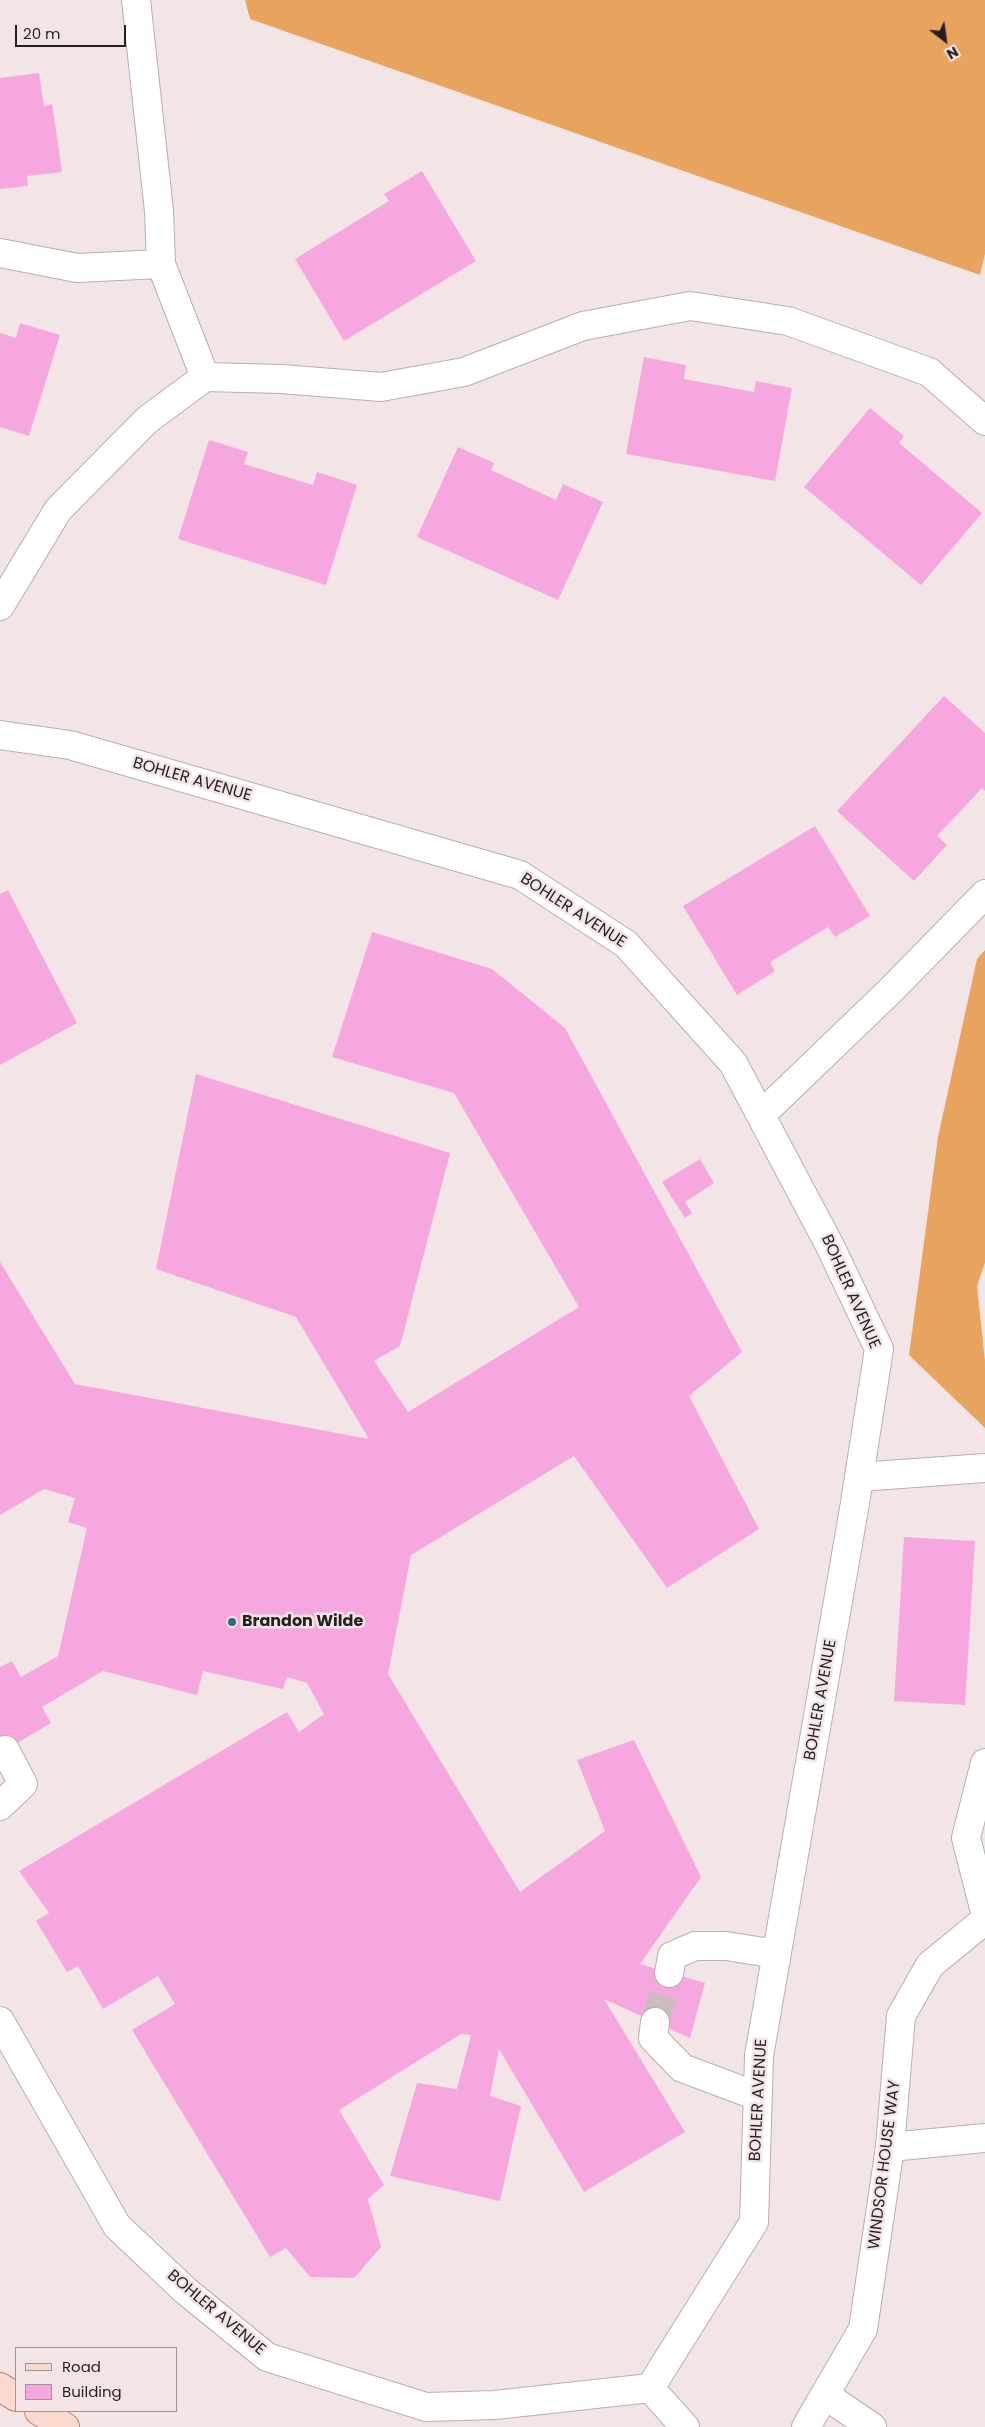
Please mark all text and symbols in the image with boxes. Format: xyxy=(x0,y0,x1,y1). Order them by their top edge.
scale bar xyxy=(18,15,129,47)
north arrow xyxy=(920,15,970,65)
text: 20 m xyxy=(23,23,61,44)
text: N xyxy=(943,42,962,64)
street label: BOHLER AVENUE xyxy=(130,754,254,806)
street label: BOHLER AVENUE xyxy=(516,870,630,952)
street label: BOHLER AVENUE xyxy=(816,1232,884,1352)
place label: Brandon Wilde xyxy=(242,1612,363,1632)
marker: Brandon Wilde xyxy=(226,1616,238,1628)
street label: BOHLER AVENUE xyxy=(801,1638,841,1762)
street label: BOHLER AVENUE xyxy=(746,2038,772,2162)
street label: WINDSOR HOUSE WAY xyxy=(865,2079,905,2251)
street label: BOHLER AVENUE xyxy=(163,2266,269,2360)
legend xyxy=(15,2347,178,2412)
text: Road xyxy=(62,2356,101,2377)
text: Building xyxy=(62,2381,122,2402)

